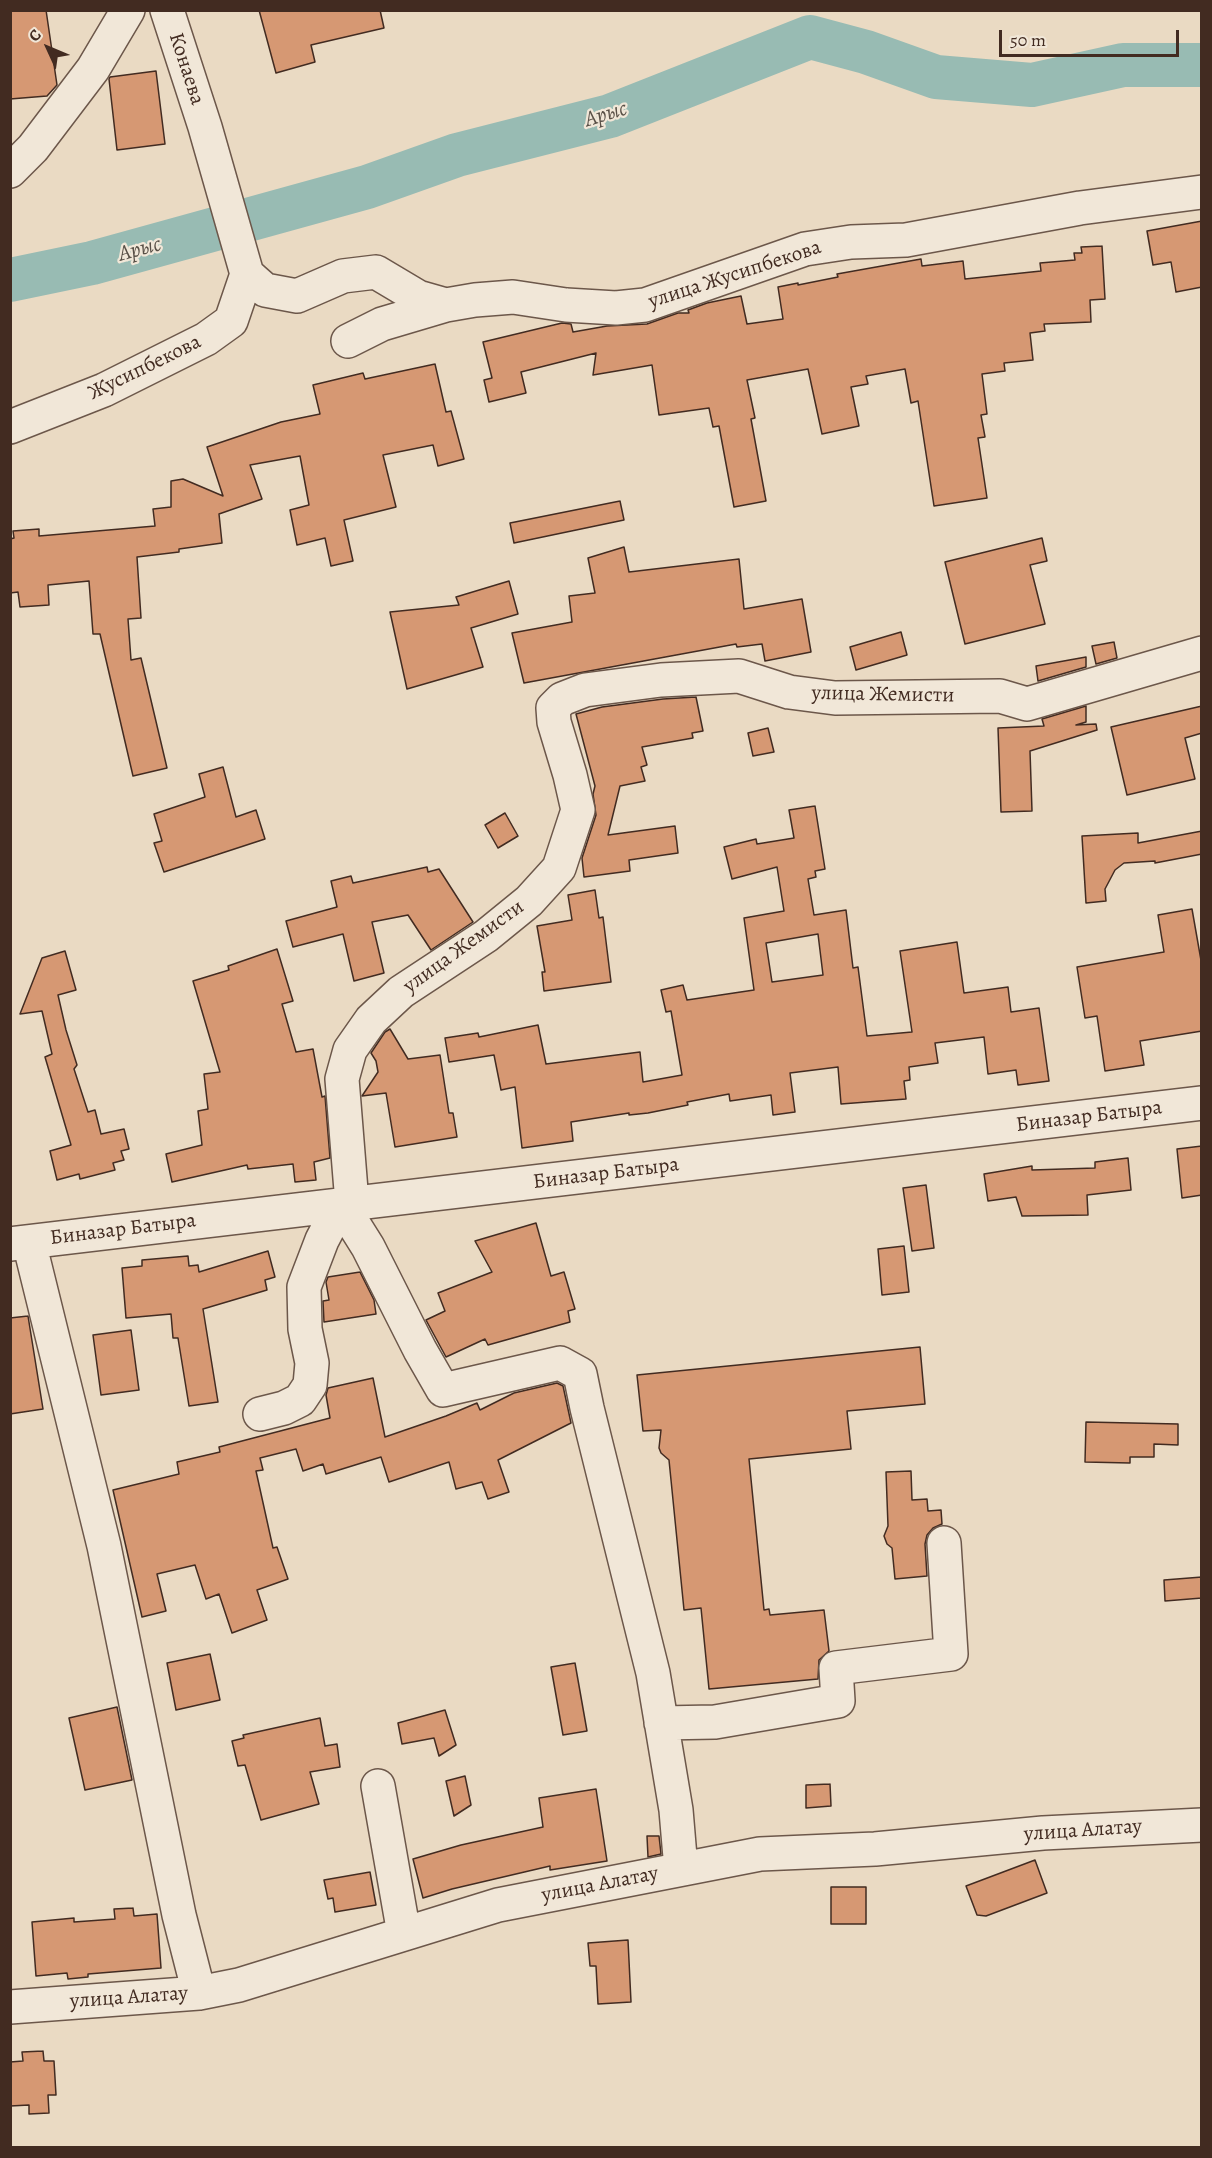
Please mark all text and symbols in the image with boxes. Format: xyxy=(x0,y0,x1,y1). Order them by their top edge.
north arrow xyxy=(18,18,78,78)
scale bar xyxy=(1002,18,1182,56)
text: С xyxy=(24,24,46,47)
text: 50 m xyxy=(1010,28,1046,52)
street label: Конаева xyxy=(163,30,209,108)
water label: Арыс xyxy=(582,96,630,134)
water label: Арыс xyxy=(116,232,164,268)
street label: улица Жусипбекова xyxy=(645,235,825,315)
street label: Жусипбекова xyxy=(84,330,206,406)
street label: улица Жемисти xyxy=(811,681,955,709)
street label: улица Жемисти xyxy=(399,895,529,999)
street label: Биназар Батыра xyxy=(1015,1096,1163,1138)
street label: Биназар Батыра xyxy=(532,1153,680,1195)
street label: Биназар Батыра xyxy=(49,1209,197,1251)
street label: улица Алатау xyxy=(1023,1814,1143,1848)
street label: улица Алатау xyxy=(540,1861,660,1909)
street label: улица Алатау xyxy=(69,1981,189,2015)

